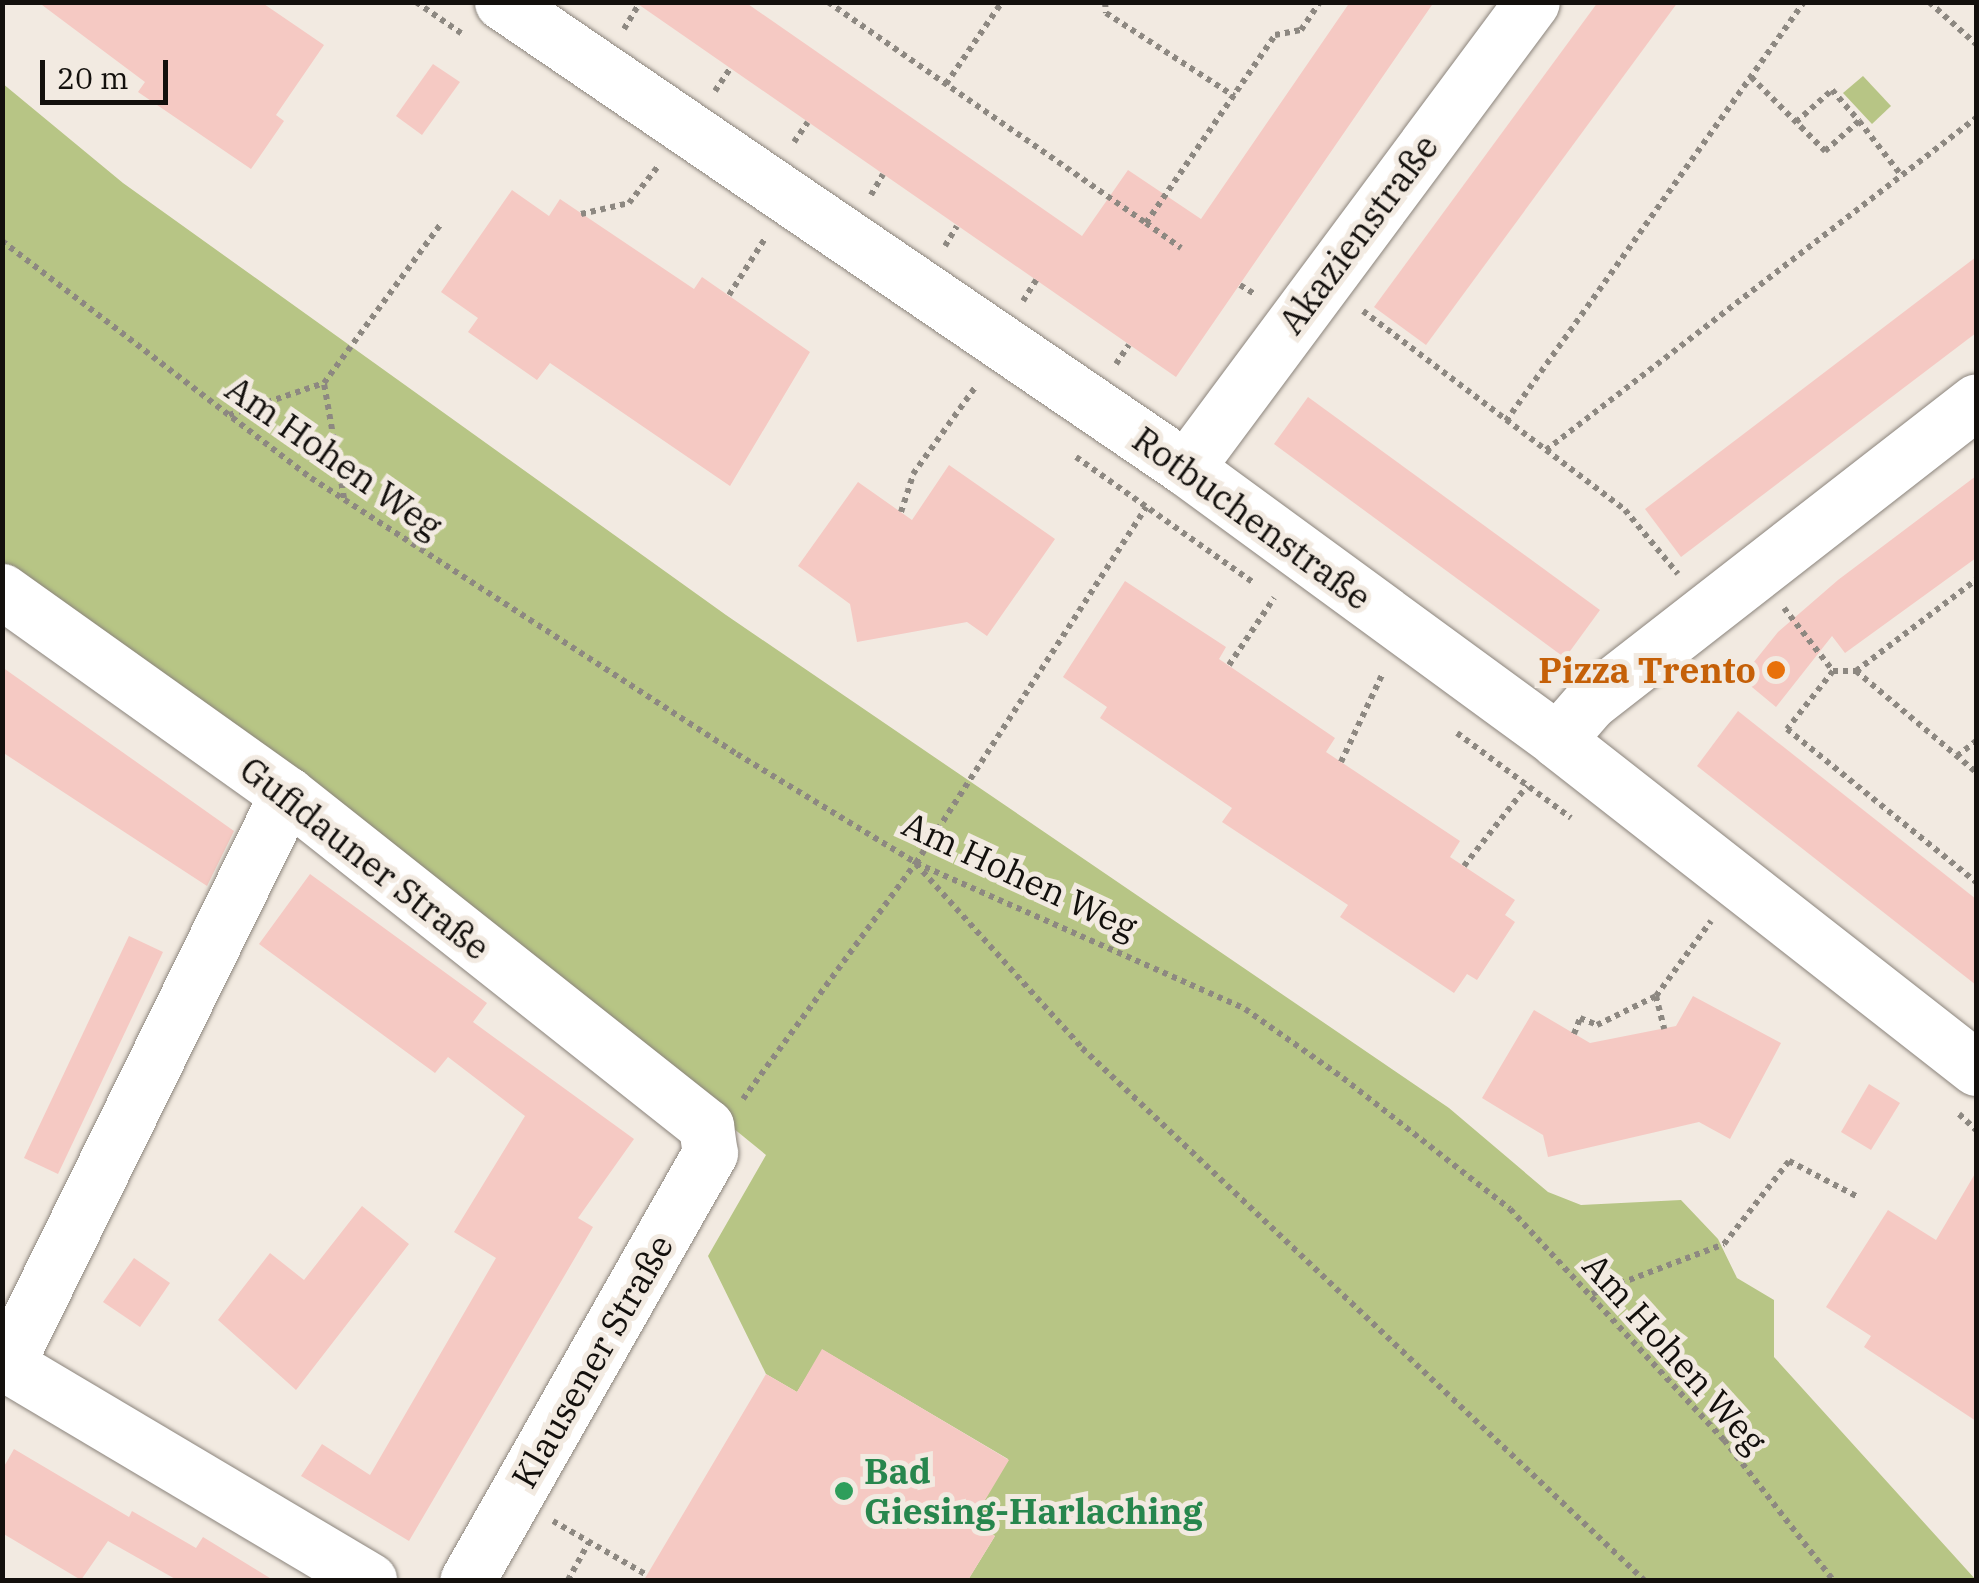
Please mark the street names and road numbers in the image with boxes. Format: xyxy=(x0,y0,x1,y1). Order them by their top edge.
street label: Akazienstraße xyxy=(1270,126,1446,342)
street label: Am Hohen Weg xyxy=(218,367,450,547)
street label: Rotbuchenstraße xyxy=(1125,418,1379,618)
street label: Gufidauner Straße xyxy=(232,748,498,968)
street label: Am Hohen Weg xyxy=(896,802,1144,948)
street label: Klausener Straße xyxy=(503,1227,681,1495)
street label: Am Hohen Weg xyxy=(1574,1245,1776,1461)

